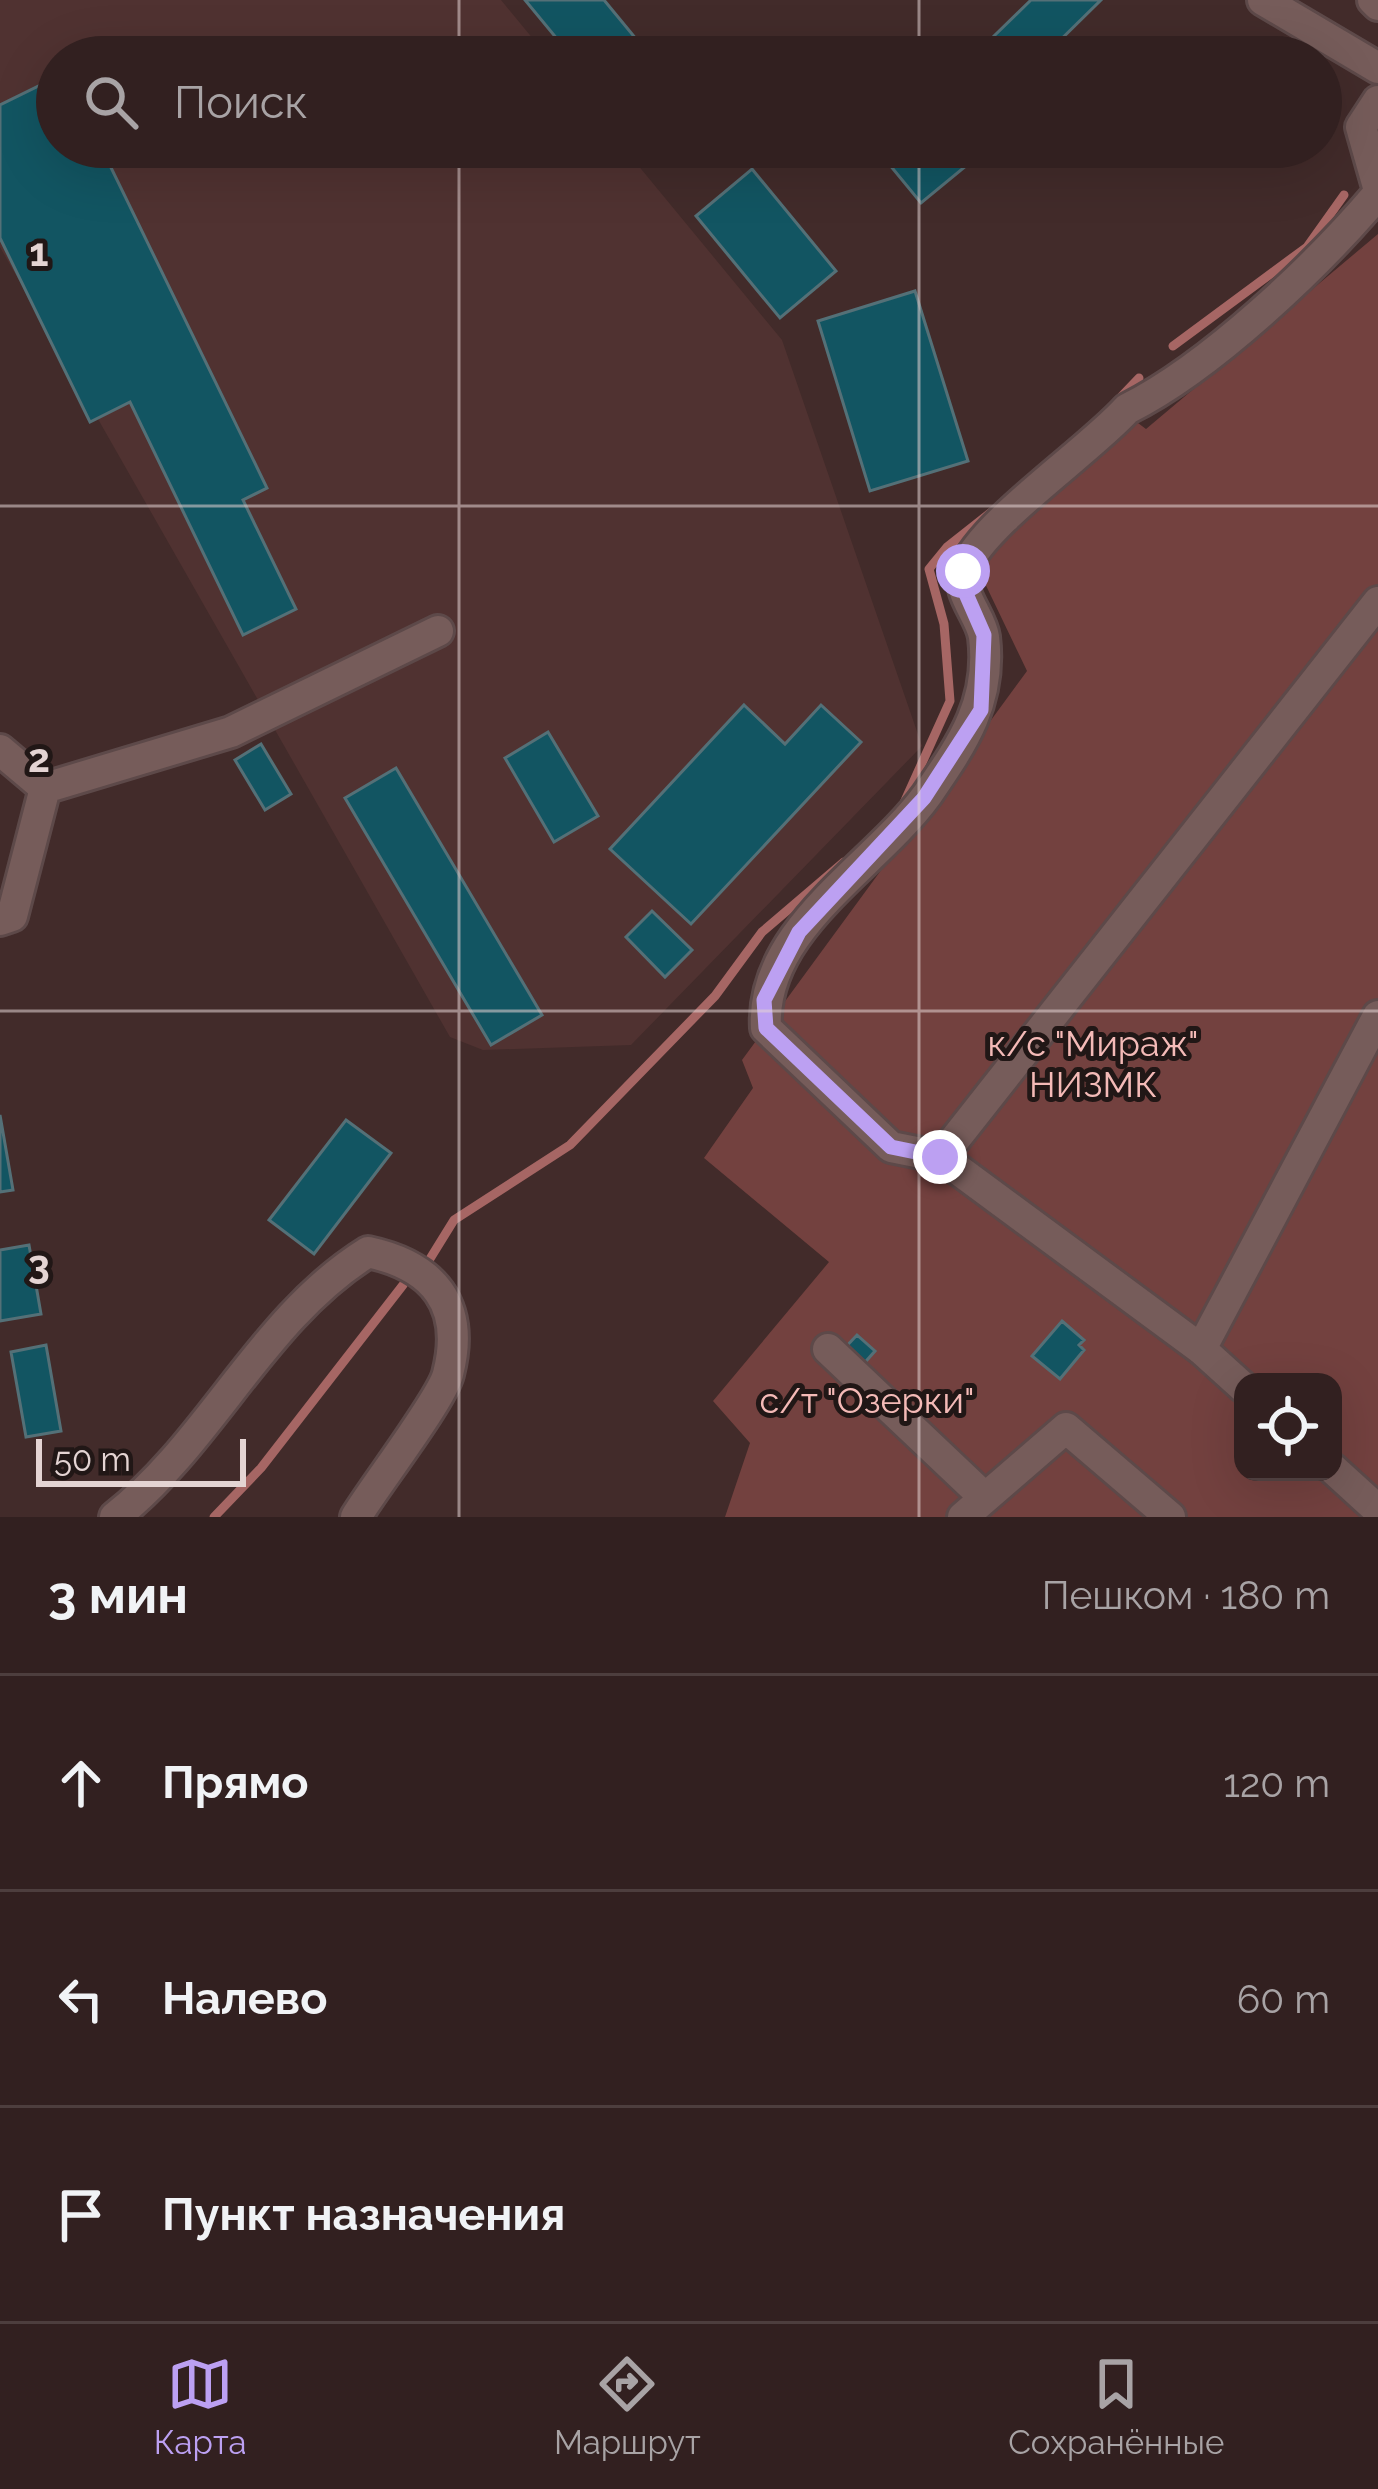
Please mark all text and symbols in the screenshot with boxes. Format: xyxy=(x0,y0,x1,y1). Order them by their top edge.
search box xyxy=(36,36,1342,168)
icon: search xyxy=(78,69,144,135)
text: Поиск xyxy=(174,76,308,129)
text: 1 xyxy=(29,229,49,275)
route start xyxy=(936,544,990,598)
text: 2 xyxy=(28,735,50,781)
park label: к/с "Мираж" НИЗМК xyxy=(987,1022,1199,1105)
route end xyxy=(913,1130,967,1184)
text: 3 xyxy=(28,1241,50,1287)
map controls xyxy=(1234,1373,1342,1481)
button: locate xyxy=(1234,1373,1342,1481)
park label: с/т "Озерки" xyxy=(760,1379,974,1421)
scale bar xyxy=(36,1433,246,1486)
text: 50 m xyxy=(54,1440,131,1479)
text: 3 мин xyxy=(48,1565,188,1625)
text: Пешком · 180 m xyxy=(1042,1572,1330,1618)
icon: ahead xyxy=(48,1750,114,1816)
text: Прямо xyxy=(162,1756,309,1809)
text: 120 m xyxy=(1223,1760,1330,1806)
icon: left xyxy=(48,1966,114,2032)
text: Налево xyxy=(162,1972,328,2025)
text: 60 m xyxy=(1237,1976,1330,2022)
icon: arrive xyxy=(48,2182,114,2248)
text: Пункт назначения xyxy=(162,2188,565,2241)
tab: Карта xyxy=(154,2351,247,2462)
tab: Маршрут xyxy=(554,2351,701,2462)
tab: Сохранённые xyxy=(1008,2351,1224,2462)

